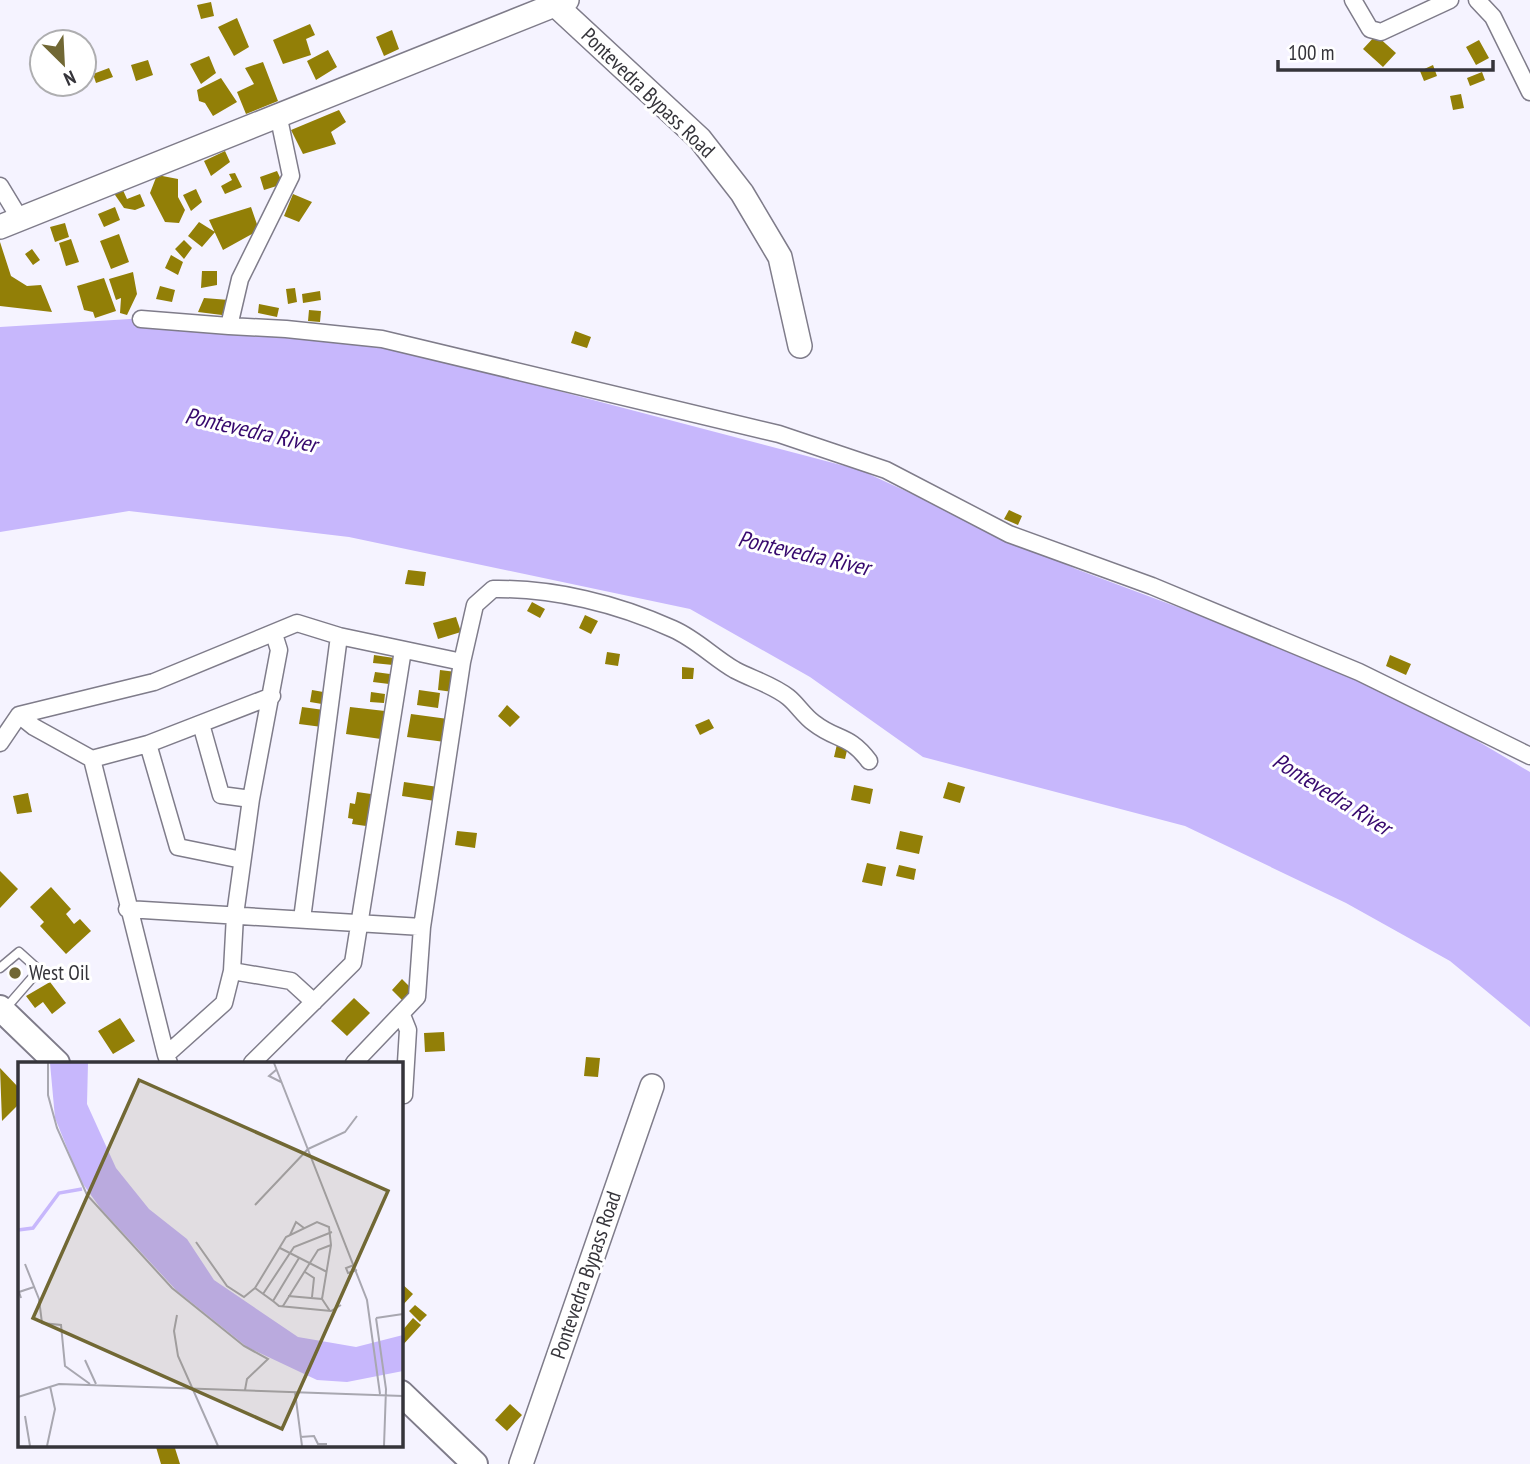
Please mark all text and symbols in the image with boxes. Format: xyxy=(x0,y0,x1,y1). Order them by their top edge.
street label: Pontevedra Bypass Road xyxy=(576,22,721,163)
north arrow xyxy=(28,28,98,98)
scale bar xyxy=(1278,28,1493,72)
text: 100 m xyxy=(1288,39,1334,66)
text: N xyxy=(60,65,79,92)
water label: Pontevedra River xyxy=(182,400,324,460)
water label: Pontevedra River xyxy=(735,523,877,583)
water label: Pontevedra River xyxy=(1268,746,1400,843)
place label: West Oil xyxy=(29,959,89,986)
marker: West Oil xyxy=(7,965,23,981)
inset map xyxy=(18,1062,402,1446)
street label: Pontevedra Bypass Road xyxy=(544,1188,627,1362)

